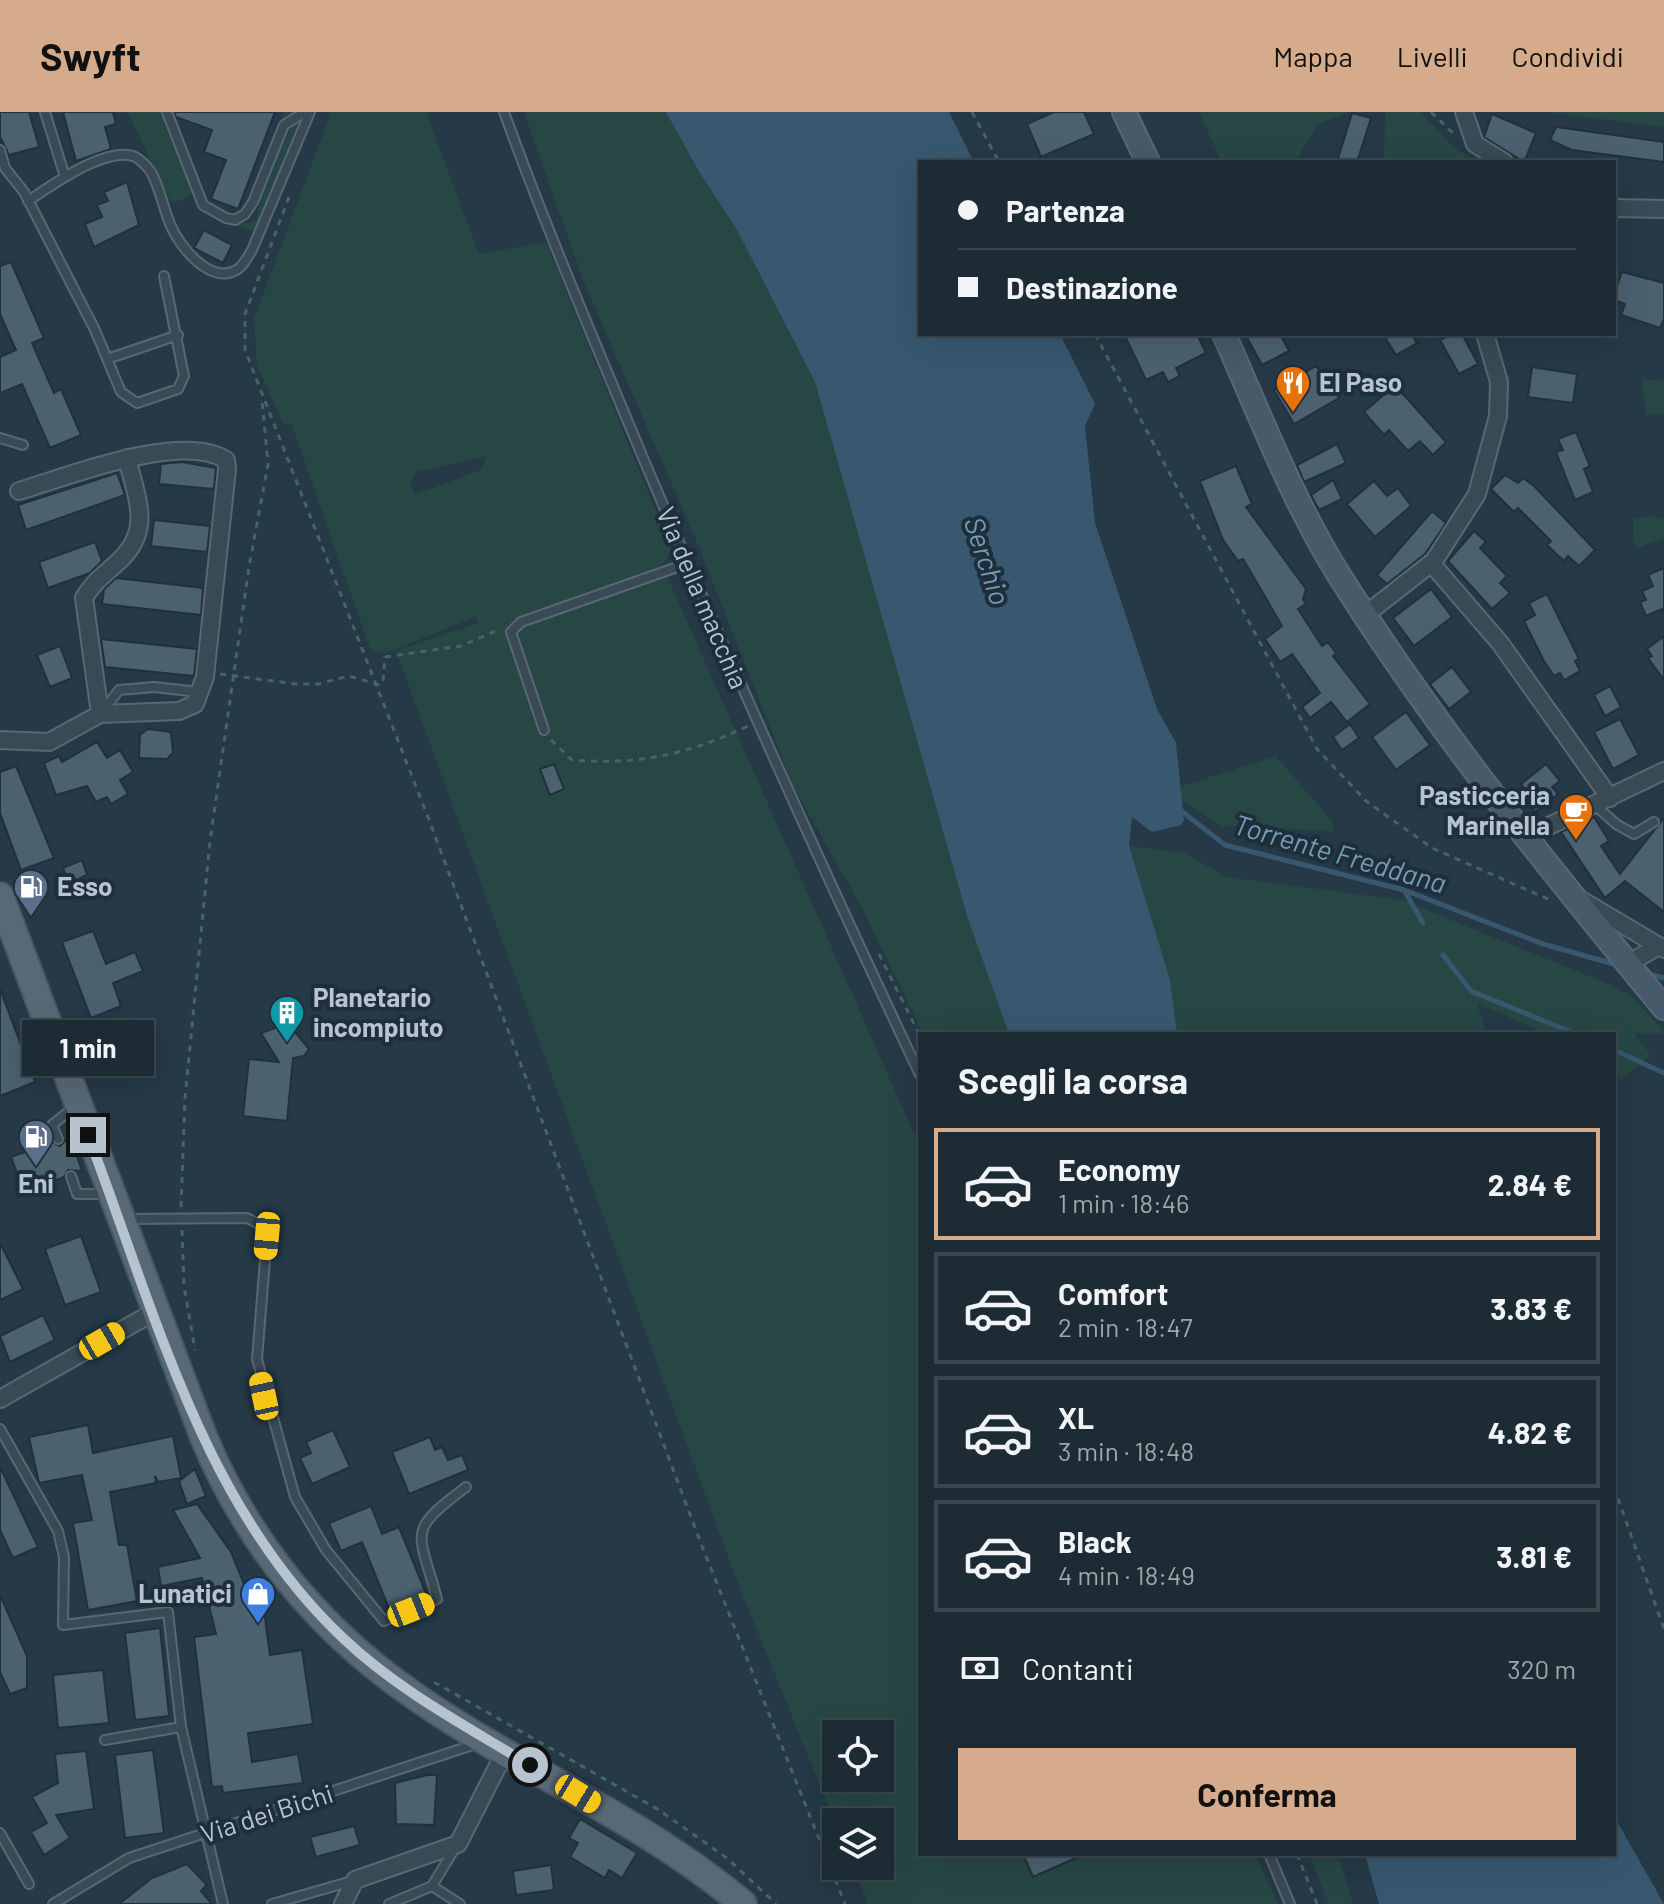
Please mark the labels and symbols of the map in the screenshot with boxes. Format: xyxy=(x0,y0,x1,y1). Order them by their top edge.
restaurant icon: El Paso xyxy=(1274,364,1312,414)
place label: El Paso xyxy=(1319,366,1402,397)
street label: Via della macchia xyxy=(651,502,756,693)
water label: Serchio xyxy=(958,512,1018,609)
place label: Pasticceria Marinella xyxy=(1419,779,1550,840)
cafe icon: Pasticceria Marinella xyxy=(1557,792,1595,842)
water label: Torrente Freddana xyxy=(1230,806,1451,900)
fuel station icon: Esso xyxy=(12,868,50,918)
place label: Esso xyxy=(57,870,113,901)
place label: Planetario incompiuto xyxy=(313,981,444,1042)
building icon: Planetario incompiuto xyxy=(268,994,306,1044)
callout: 1 min xyxy=(22,1019,154,1075)
route end xyxy=(70,1117,106,1153)
fuel station icon: Eni xyxy=(17,1118,55,1168)
place label: Eni xyxy=(18,1167,54,1198)
car xyxy=(253,1211,281,1261)
car xyxy=(75,1319,129,1363)
car xyxy=(247,1370,281,1422)
shop icon: Lunatici xyxy=(239,1575,277,1625)
place label: Lunatici xyxy=(138,1577,232,1608)
car xyxy=(384,1590,438,1630)
route start xyxy=(512,1747,548,1783)
car xyxy=(551,1771,605,1817)
street label: Via dei Bichi xyxy=(196,1777,337,1849)

